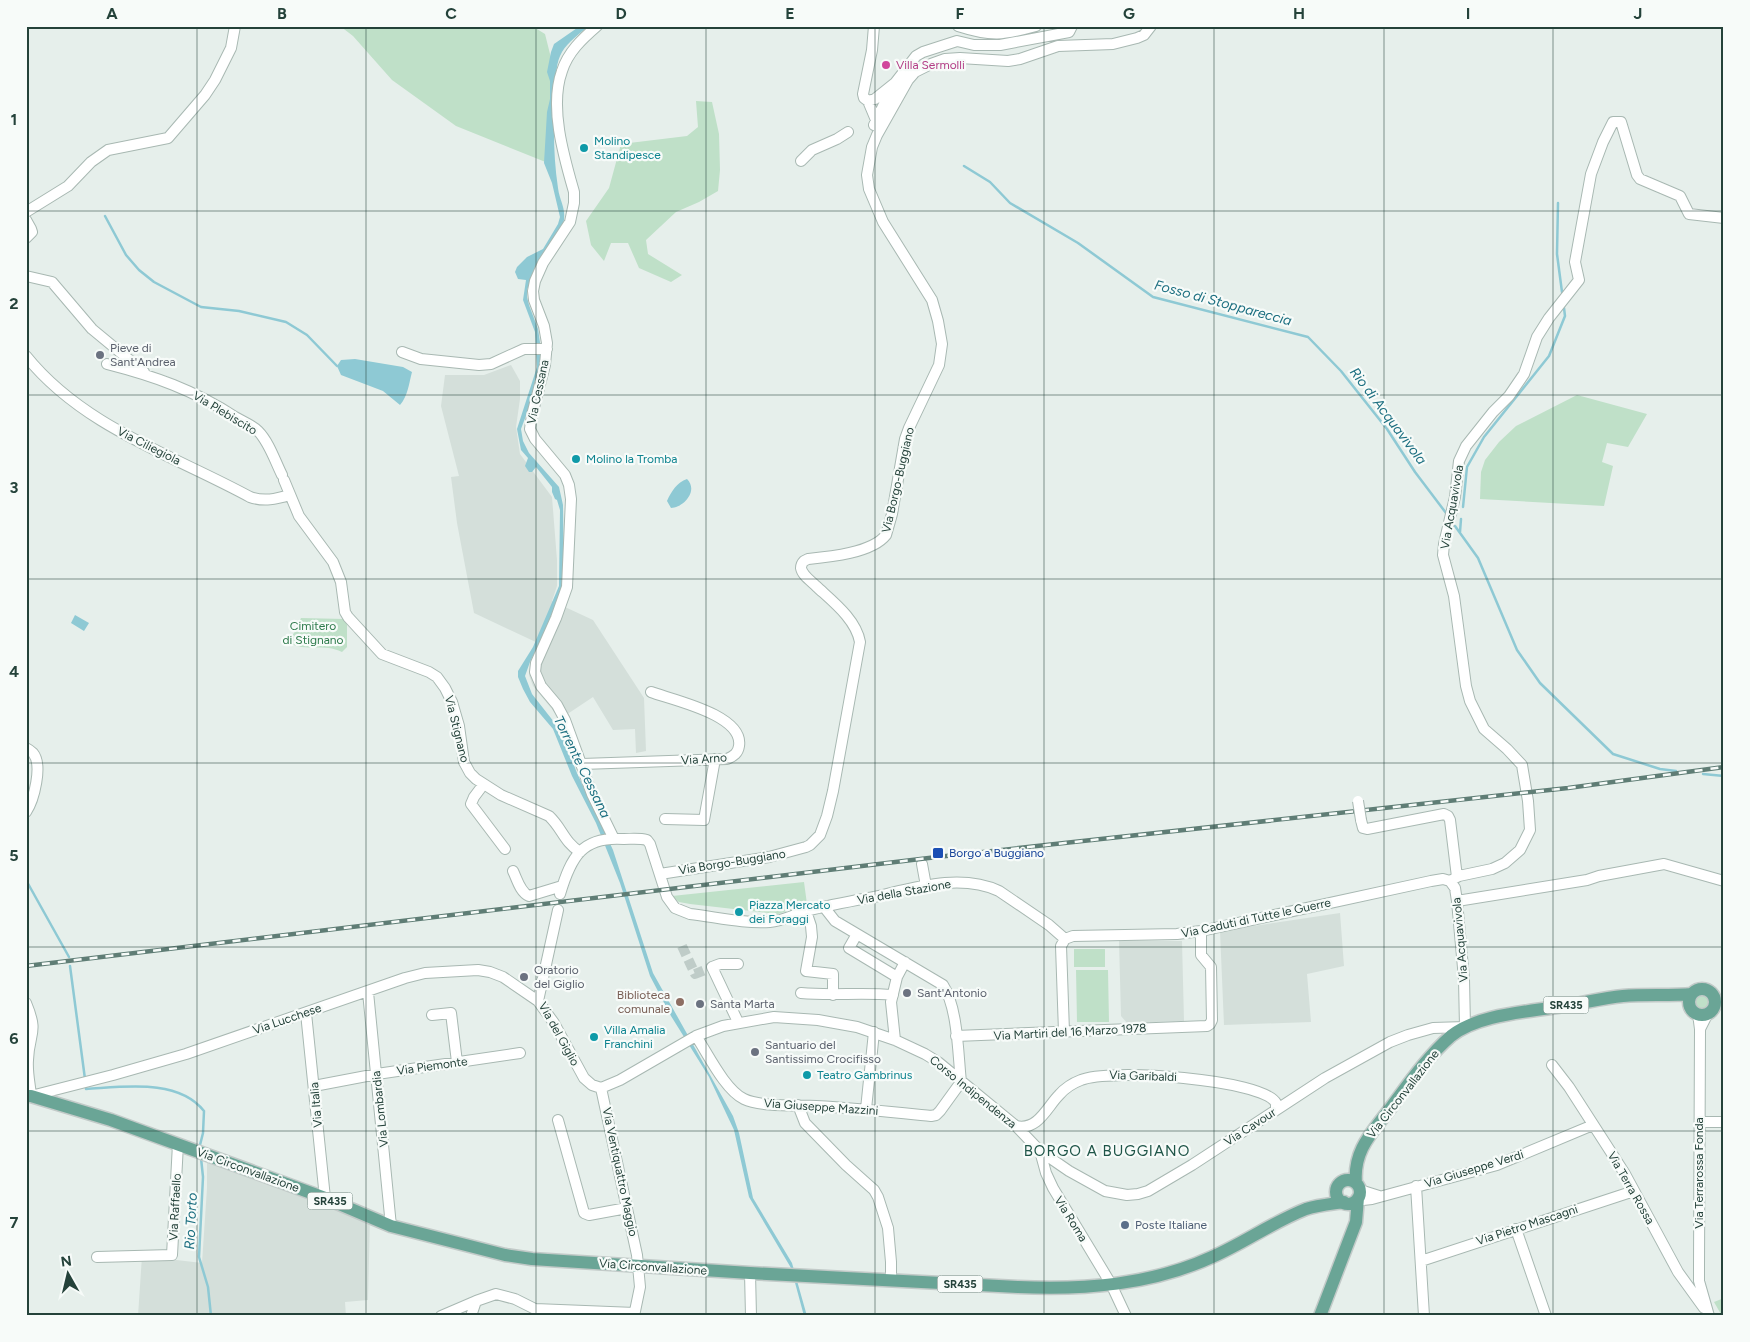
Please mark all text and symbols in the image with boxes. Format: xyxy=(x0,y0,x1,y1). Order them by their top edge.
text: A xyxy=(106,4,118,23)
text: B xyxy=(277,4,287,23)
text: C xyxy=(445,4,457,23)
text: D xyxy=(615,4,627,23)
text: E xyxy=(785,4,795,23)
text: F xyxy=(956,4,965,23)
text: G xyxy=(1123,4,1135,23)
text: H xyxy=(1293,4,1305,23)
text: I xyxy=(1466,4,1470,23)
text: J xyxy=(1634,4,1642,23)
place label: Villa Sermolli xyxy=(896,58,965,72)
marker: Villa Sermolli xyxy=(880,59,892,71)
text: 1 xyxy=(11,110,17,129)
place label: Molino Standipesce xyxy=(594,134,661,162)
marker: Molino Standipesce xyxy=(578,142,590,154)
water label: Fosso di Stoppareccia xyxy=(1153,276,1293,330)
text: 2 xyxy=(9,294,19,313)
place label: Pieve di Sant'Andrea xyxy=(110,341,176,369)
marker: Pieve di Sant'Andrea xyxy=(94,349,106,361)
street label: Via Cessana xyxy=(524,359,552,425)
water label: Rio di Acquavivola xyxy=(1346,364,1430,468)
street label: Via Plebiscito xyxy=(190,388,260,438)
street label: Via Ciliegiola xyxy=(115,424,183,468)
street label: Via Borgo-Buggiano xyxy=(879,426,917,534)
place label: Molino la Tromba xyxy=(586,452,677,466)
marker: Molino la Tromba xyxy=(570,453,582,465)
street label: Via Acquavivola xyxy=(1438,464,1466,550)
text: 3 xyxy=(10,478,19,497)
park label: Cimitero di Stignano xyxy=(283,619,344,647)
text: 4 xyxy=(9,662,19,681)
street label: Via Stignano xyxy=(442,694,472,764)
water label: Torrente Cessana xyxy=(550,713,614,821)
street label: Via Arno xyxy=(681,750,727,768)
text: 5 xyxy=(9,846,19,865)
marker: Borgo a Buggiano xyxy=(931,846,945,860)
place label: Borgo a Buggiano xyxy=(949,846,1044,860)
street label: Via Borgo-Buggiano xyxy=(677,847,787,877)
street label: Via della Stazione xyxy=(856,877,952,907)
street label: Via Caduti di Tutte le Guerre xyxy=(1180,895,1332,941)
street label: Via Acquavivola xyxy=(1449,897,1471,983)
place label: Piazza Mercato dei Foraggi xyxy=(749,898,831,926)
marker: Piazza Mercato dei Foraggi xyxy=(733,906,745,918)
place label: Oratorio del Giglio xyxy=(534,963,585,991)
marker: Oratorio del Giglio xyxy=(518,971,530,983)
place label: Sant'Antonio xyxy=(917,986,987,1000)
marker: Sant'Antonio xyxy=(901,987,913,999)
place label: Biblioteca comunale xyxy=(617,988,670,1016)
marker: Biblioteca comunale xyxy=(674,996,686,1008)
road number: SR435 xyxy=(1544,996,1588,1014)
place label: Santa Marta xyxy=(710,997,775,1011)
marker: Santa Marta xyxy=(694,998,706,1010)
street label: Via del Giglio xyxy=(536,1000,582,1068)
street label: Via Lucchese xyxy=(251,1001,324,1037)
street label: Via Martiri del 16 Marzo 1978 xyxy=(993,1021,1147,1043)
place label: Villa Amalia Franchini xyxy=(604,1023,665,1051)
text: 6 xyxy=(9,1029,19,1048)
marker: Villa Amalia Franchini xyxy=(588,1031,600,1043)
place label: Santuario del Santissimo Crocifisso xyxy=(765,1038,881,1066)
marker: Santuario del Santissimo Crocifisso xyxy=(749,1046,761,1058)
street label: Via Circonvallazione xyxy=(1364,1047,1442,1141)
street label: Corso Indipendenza xyxy=(927,1053,1019,1131)
street label: Via Piemonte xyxy=(396,1054,469,1078)
place label: Teatro Gambrinus xyxy=(817,1068,913,1082)
street label: Via Garibaldi xyxy=(1109,1068,1177,1084)
marker: Teatro Gambrinus xyxy=(801,1069,813,1081)
street label: Via Lombardia xyxy=(369,1070,391,1148)
street label: Via Italia xyxy=(307,1082,325,1128)
street label: Via Giuseppe Mazzini xyxy=(763,1096,879,1118)
street label: Via Cavour xyxy=(1222,1105,1278,1149)
street label: Via Ventiquattro Maggio xyxy=(599,1106,641,1238)
street label: Via Terrarossa Fonda xyxy=(1692,1117,1706,1229)
district label: BORGO A BUGGIANO xyxy=(1024,1142,1190,1160)
street label: Via Circonvallazione xyxy=(195,1145,302,1195)
street label: Via Giuseppe Verdi xyxy=(1423,1147,1525,1191)
street label: Via Terra Rossa xyxy=(1605,1149,1657,1227)
street label: Via Raffaello xyxy=(166,1173,184,1241)
water label: Rio Torto xyxy=(181,1192,201,1250)
road number: SR435 xyxy=(308,1192,352,1210)
street label: Via Roma xyxy=(1052,1194,1090,1244)
street label: Via Pietro Mascagni xyxy=(1474,1202,1580,1248)
text: 7 xyxy=(10,1213,19,1232)
place label: Poste Italiane xyxy=(1135,1218,1208,1232)
marker: Poste Italiane xyxy=(1119,1219,1131,1231)
north arrow xyxy=(42,1250,92,1300)
text: N xyxy=(60,1252,73,1271)
street label: Via Circonvallazione xyxy=(599,1256,708,1278)
road number: SR435 xyxy=(938,1276,982,1292)

